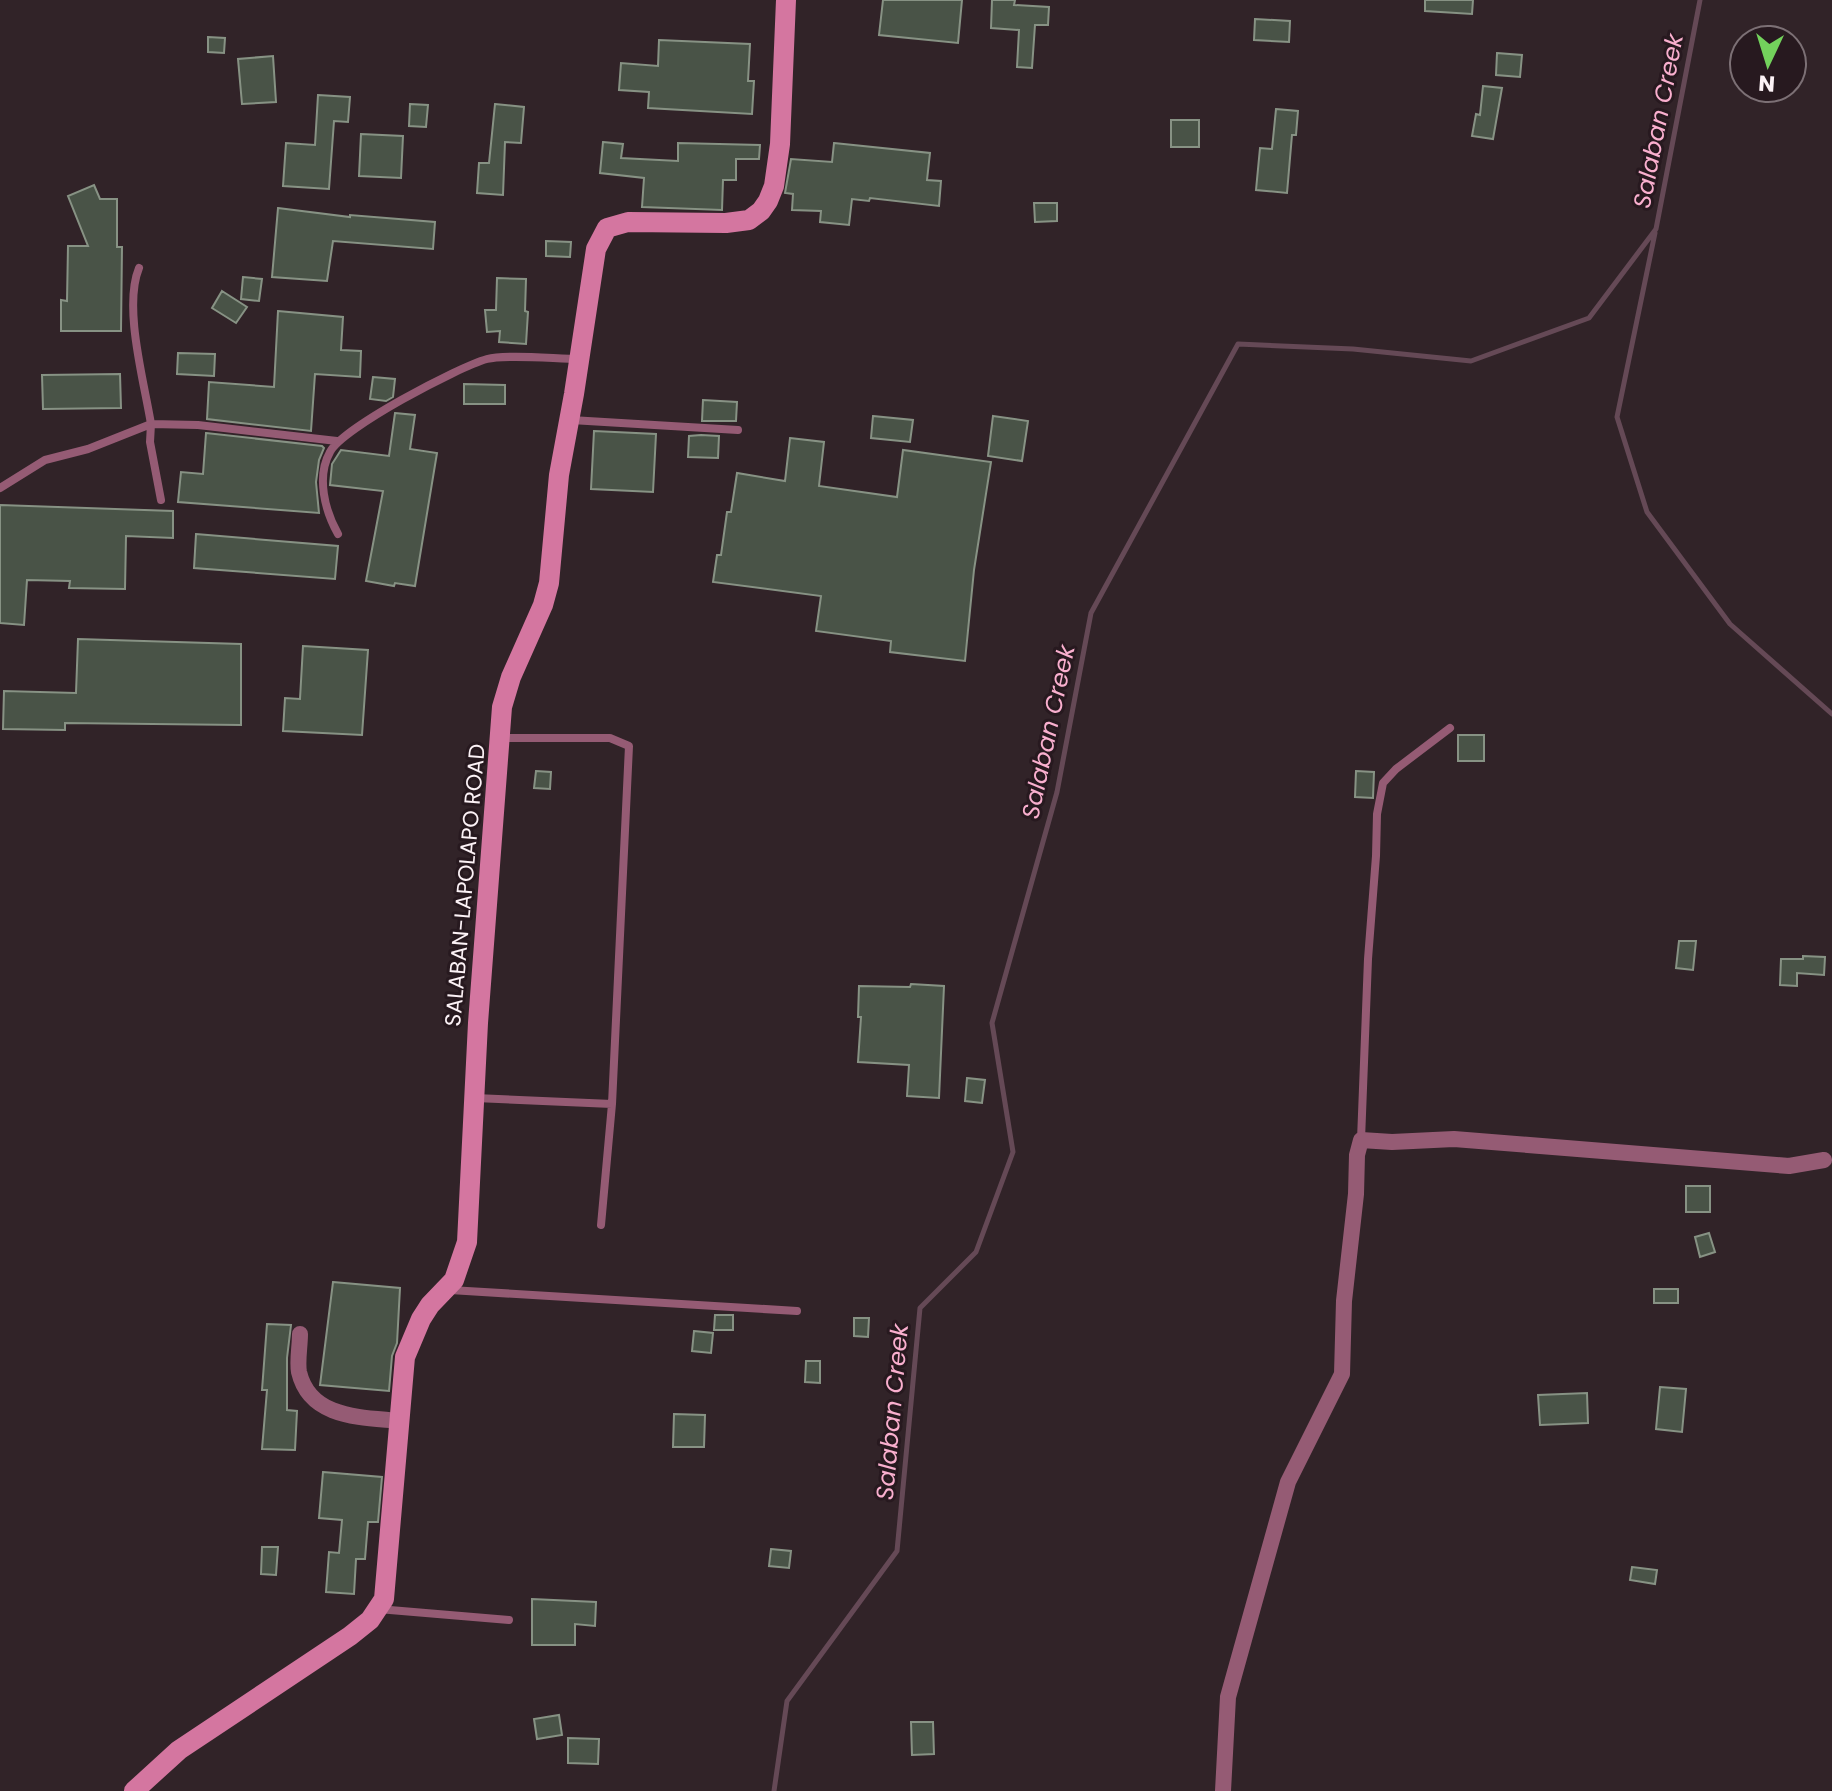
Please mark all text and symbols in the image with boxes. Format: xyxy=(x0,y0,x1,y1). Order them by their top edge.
north arrow xyxy=(1728,24,1808,104)
water label: Salaban Creek xyxy=(1625,29,1691,211)
text: N xyxy=(1757,67,1776,99)
water label: Salaban Creek xyxy=(1013,640,1083,822)
street label: SALABAN-LAPOLAPO ROAD xyxy=(437,742,493,1028)
water label: Salaban Creek xyxy=(868,1321,916,1502)

